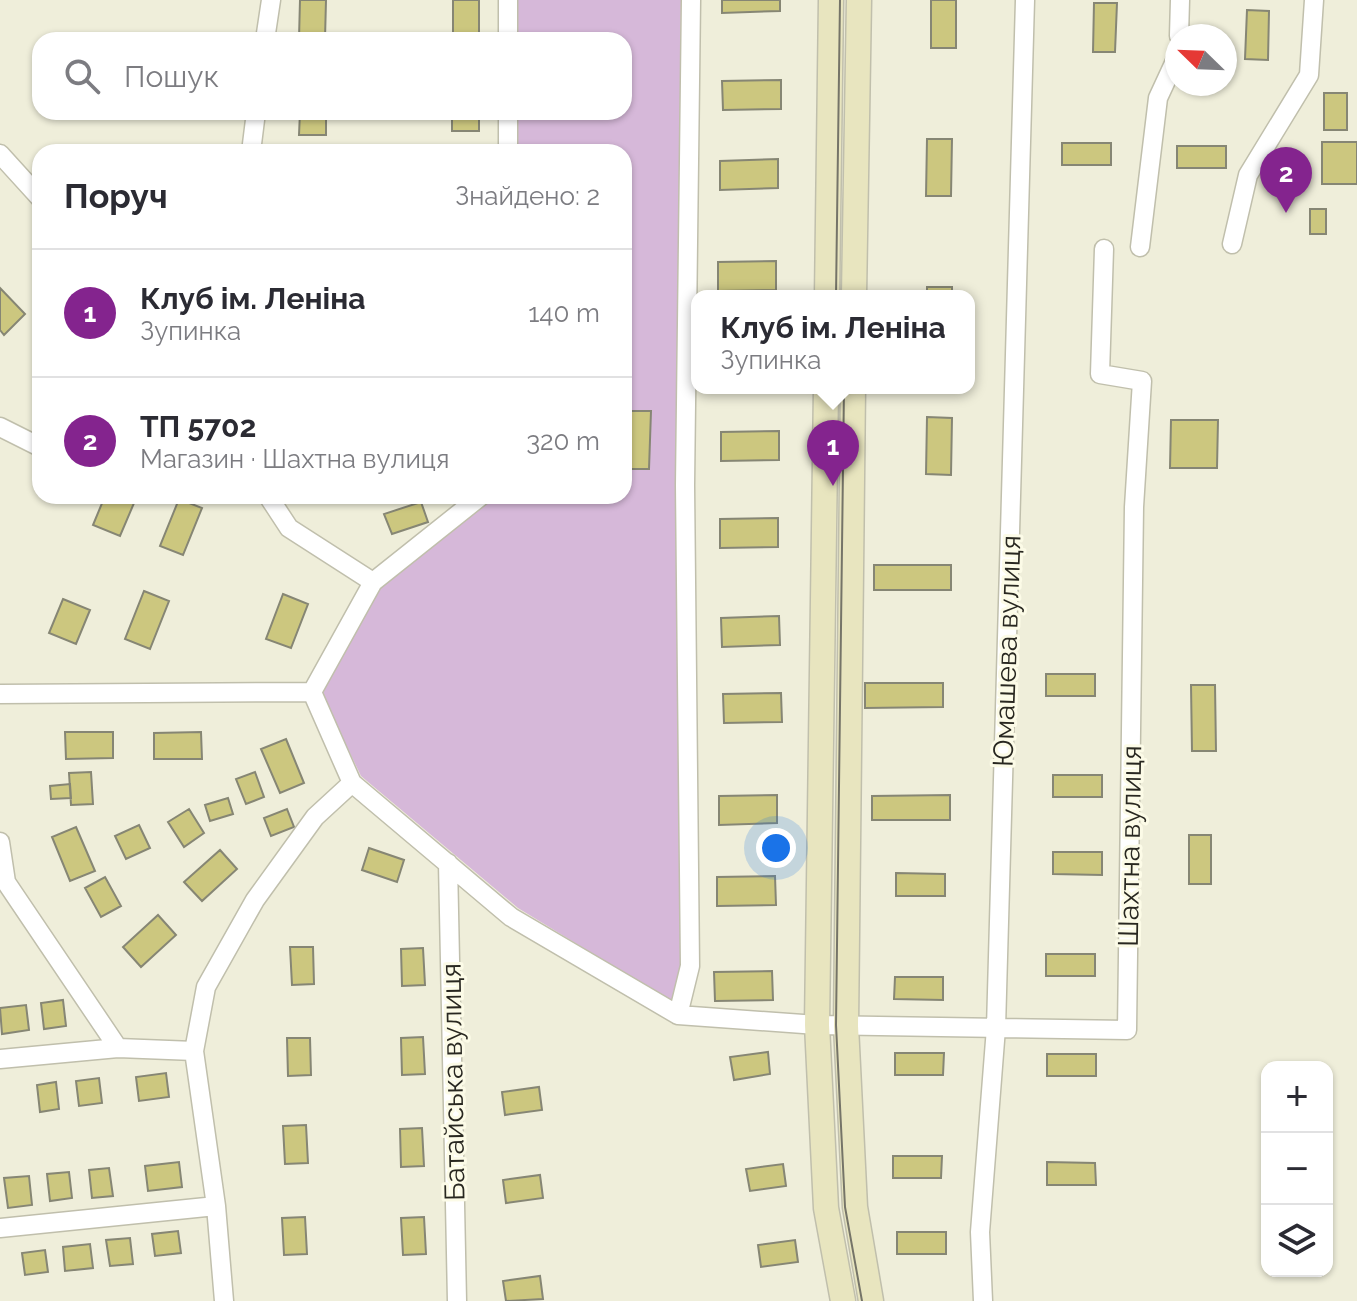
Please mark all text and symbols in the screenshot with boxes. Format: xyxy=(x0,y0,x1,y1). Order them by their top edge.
north arrow xyxy=(1165,24,1237,96)
search box xyxy=(32,32,632,120)
icon: search xyxy=(60,54,104,98)
text: Пошук xyxy=(124,59,219,94)
pin: 2 xyxy=(1260,147,1312,213)
text: Поруч xyxy=(64,176,168,216)
text: Знайдено: 2 xyxy=(455,181,600,211)
text: Клуб ім. Леніна xyxy=(140,281,365,316)
popup xyxy=(691,290,975,394)
text: 1 xyxy=(84,298,96,328)
text: 140 m xyxy=(528,298,600,328)
text: Клуб ім. Леніна xyxy=(720,310,946,345)
text: Зупинка xyxy=(140,316,241,346)
text: Зупинка xyxy=(720,345,822,375)
text: ТП 5702 xyxy=(140,409,256,444)
pin: 1 xyxy=(807,420,859,486)
text: 2 xyxy=(83,426,97,456)
text: 320 m xyxy=(526,426,600,456)
text: Магазин · Шахтна вулиця xyxy=(140,444,449,474)
street label: Юмашева вулиця xyxy=(986,535,1028,767)
street label: Шахтна вулиця xyxy=(1112,745,1148,947)
your location xyxy=(756,828,796,868)
street label: Батайська вулиця xyxy=(434,963,472,1201)
map controls xyxy=(1261,1061,1333,1277)
button: + xyxy=(1261,1061,1333,1133)
button: − xyxy=(1261,1133,1333,1205)
button: layers xyxy=(1261,1205,1333,1277)

